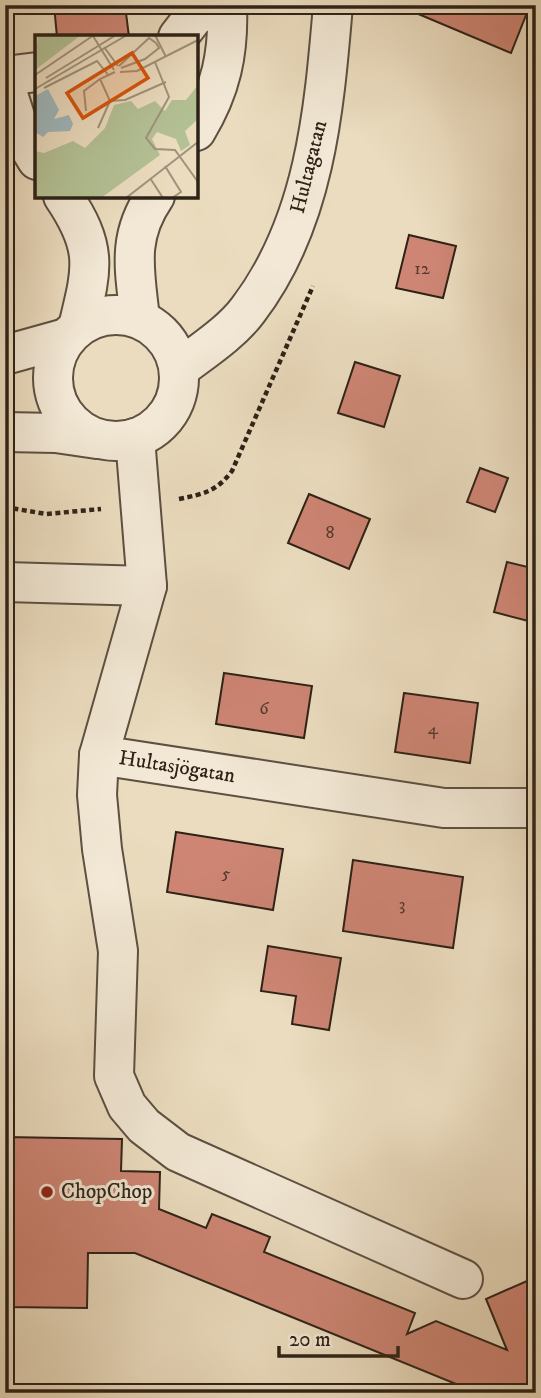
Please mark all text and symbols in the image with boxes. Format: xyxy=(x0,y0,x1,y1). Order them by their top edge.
inset map xyxy=(35,35,198,198)
street label: Hultagatan xyxy=(285,118,333,216)
house number: 12 xyxy=(414,258,430,280)
house number: 8 xyxy=(325,522,335,544)
house number: 6 xyxy=(259,698,269,720)
house number: 4 xyxy=(428,718,439,740)
street label: Hultasjögatan xyxy=(117,745,237,789)
house number: 5 xyxy=(222,863,231,885)
house number: 3 xyxy=(399,894,405,916)
place label: ChopChop xyxy=(61,1179,152,1205)
marker: ChopChop xyxy=(39,1184,55,1200)
scale bar xyxy=(279,1314,398,1358)
text: 20 m xyxy=(289,1327,331,1353)

